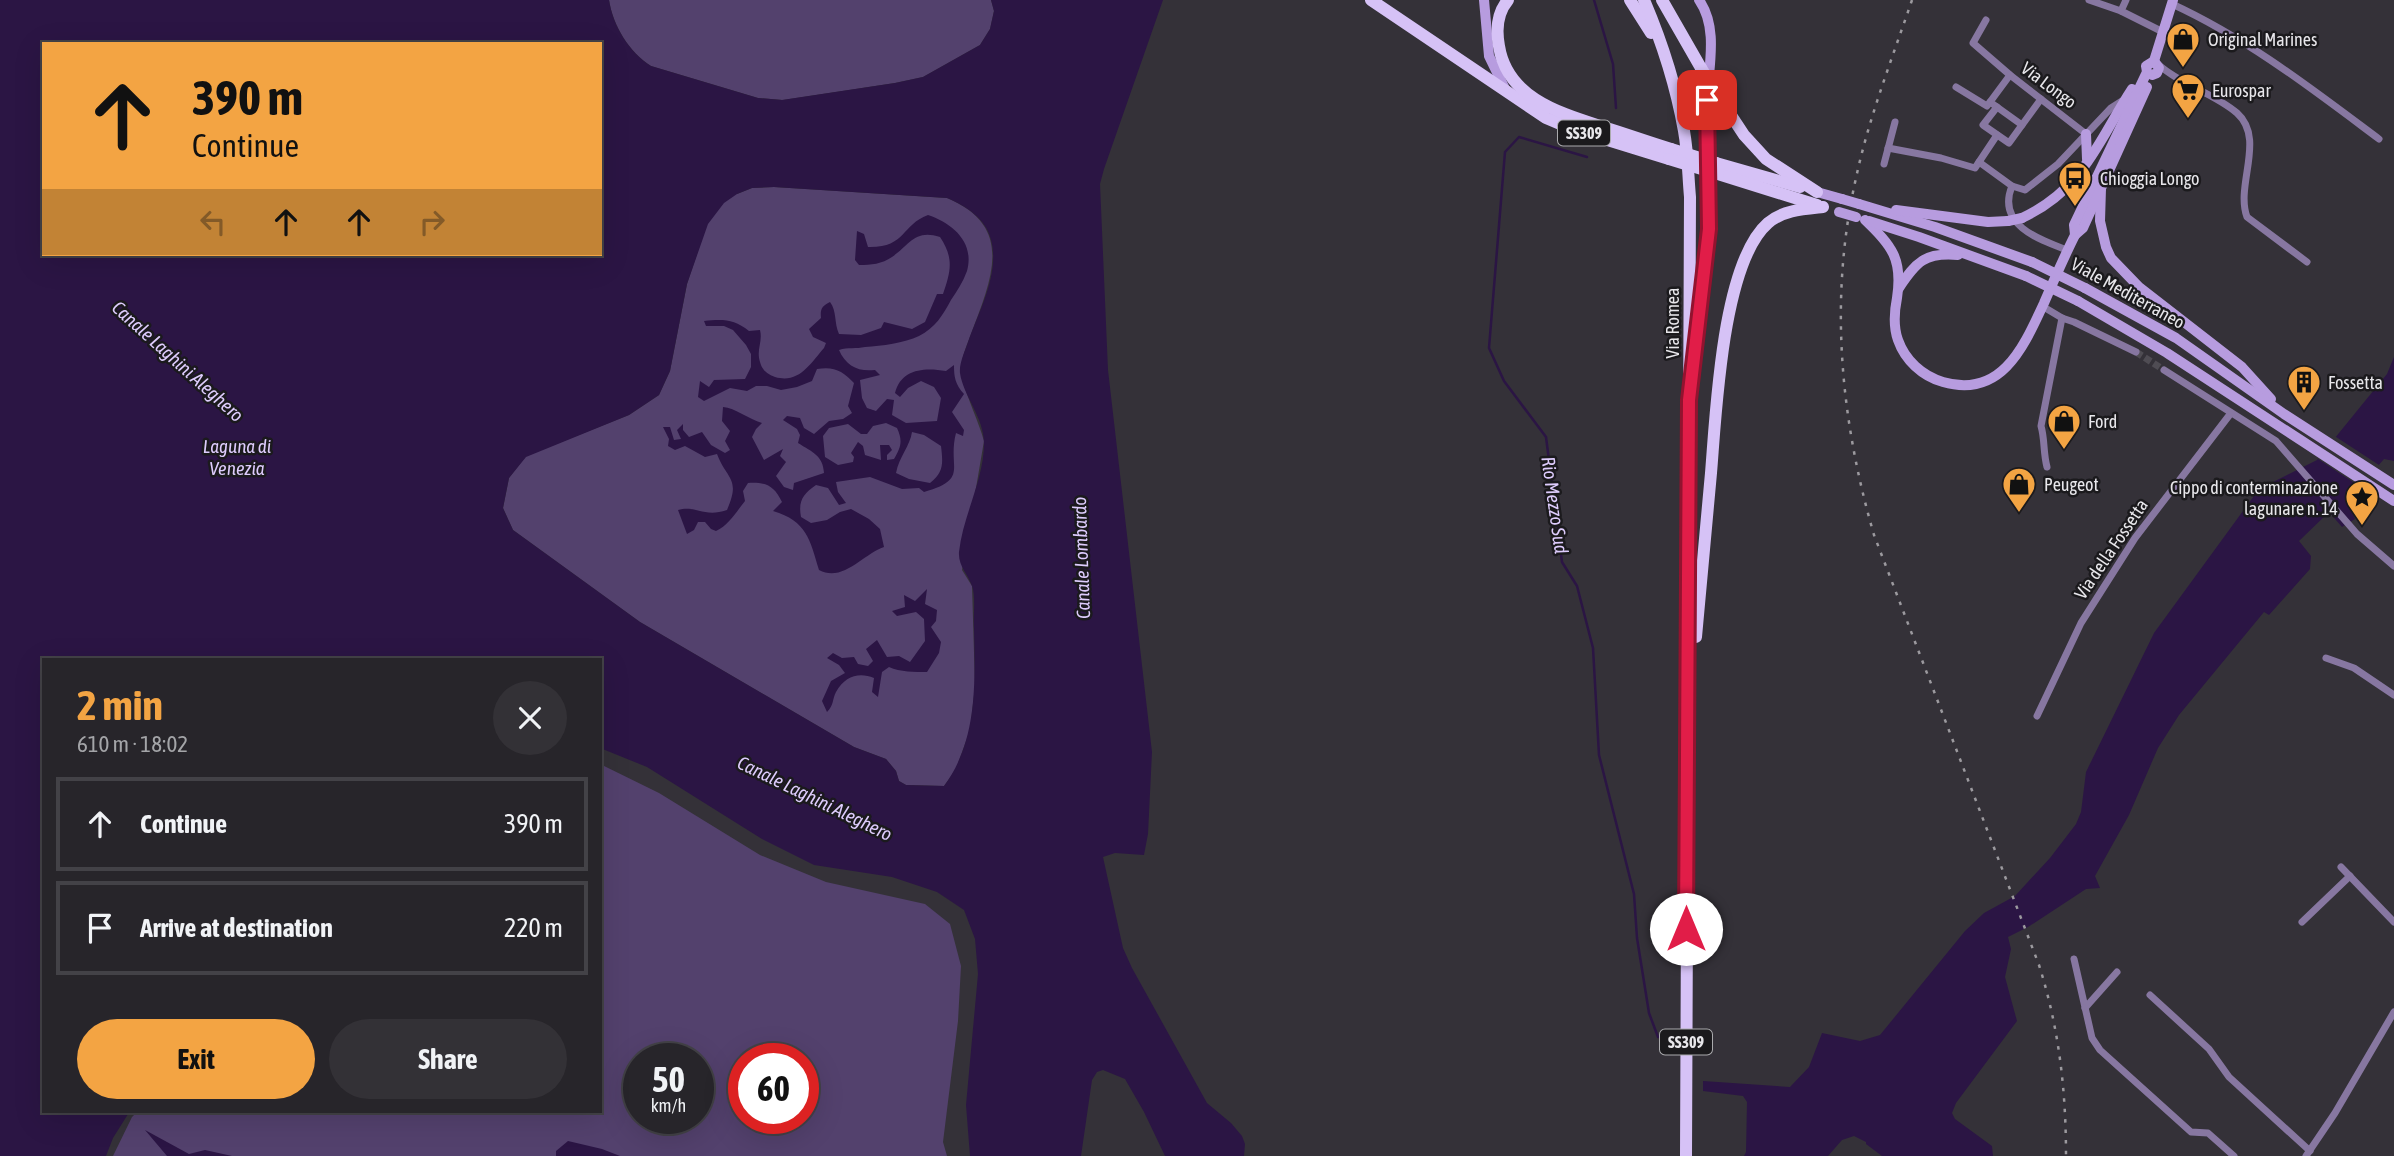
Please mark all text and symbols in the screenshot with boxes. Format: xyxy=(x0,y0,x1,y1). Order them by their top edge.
shop icon: Original Marines xyxy=(2164,20,2202,69)
place label: Original Marines xyxy=(2208,29,2317,50)
street label: Via Longo xyxy=(2017,57,2081,113)
text: 390 m xyxy=(192,69,303,125)
icon: ahead xyxy=(77,70,168,161)
pin xyxy=(1677,70,1737,130)
supermarket icon: Eurospar xyxy=(2169,71,2207,120)
place label: Eurospar xyxy=(2212,80,2271,101)
icon: arrive xyxy=(1688,81,1726,119)
road number: SS309 xyxy=(1558,120,1610,146)
text: Continue xyxy=(192,127,299,164)
bus stop icon: Chioggia Longo xyxy=(2056,159,2094,208)
place label: Chioggia Longo xyxy=(2100,168,2200,189)
icon: left xyxy=(194,203,232,241)
icon: ahead xyxy=(267,203,305,241)
icon: ahead xyxy=(340,203,378,241)
icon: right xyxy=(413,203,451,241)
street label: Viale Mediterraneo xyxy=(2068,253,2188,333)
street label: Via Romea xyxy=(1662,288,1683,358)
water label: Canale Laghini Aleghero xyxy=(108,296,248,426)
building icon: Fossetta xyxy=(2285,363,2323,412)
place label: Fossetta xyxy=(2328,372,2383,393)
shop icon: Ford xyxy=(2045,402,2083,451)
place label: Ford xyxy=(2088,411,2117,432)
water label: Laguna di Venezia xyxy=(203,435,271,479)
water label: Rio Mezzo Sud xyxy=(1537,455,1573,555)
shop icon: Peugeot xyxy=(2000,465,2038,514)
place label: Peugeot xyxy=(2044,474,2099,495)
place label: Cippo di conterminazione lagunare n. 14 xyxy=(2170,477,2338,519)
place icon: Cippo di conterminazione lagunare n. 14 xyxy=(2343,478,2381,527)
street label: Via della Fossetta xyxy=(2070,495,2152,603)
water label: Canale Lombardo xyxy=(1068,496,1094,619)
text: 2 min xyxy=(77,681,163,729)
button: close xyxy=(493,681,567,755)
text: 610 m · 18:02 xyxy=(77,731,188,757)
water label: Canale Laghini Aleghero xyxy=(734,751,896,845)
icon: ahead xyxy=(81,805,119,843)
text: Continue xyxy=(140,809,227,839)
text: 390 m xyxy=(504,809,563,839)
position arrow xyxy=(1649,892,1723,966)
icon: arrive xyxy=(81,909,119,947)
text: Arrive at destination xyxy=(140,913,333,943)
text: 220 m xyxy=(504,913,563,943)
button: Exit xyxy=(77,1019,315,1099)
button: Share xyxy=(329,1019,567,1099)
road number: SS309 xyxy=(1660,1030,1712,1054)
speed limit sign: 60 xyxy=(728,1043,819,1134)
text: 50 xyxy=(652,1059,685,1099)
text: km/h xyxy=(651,1095,686,1116)

